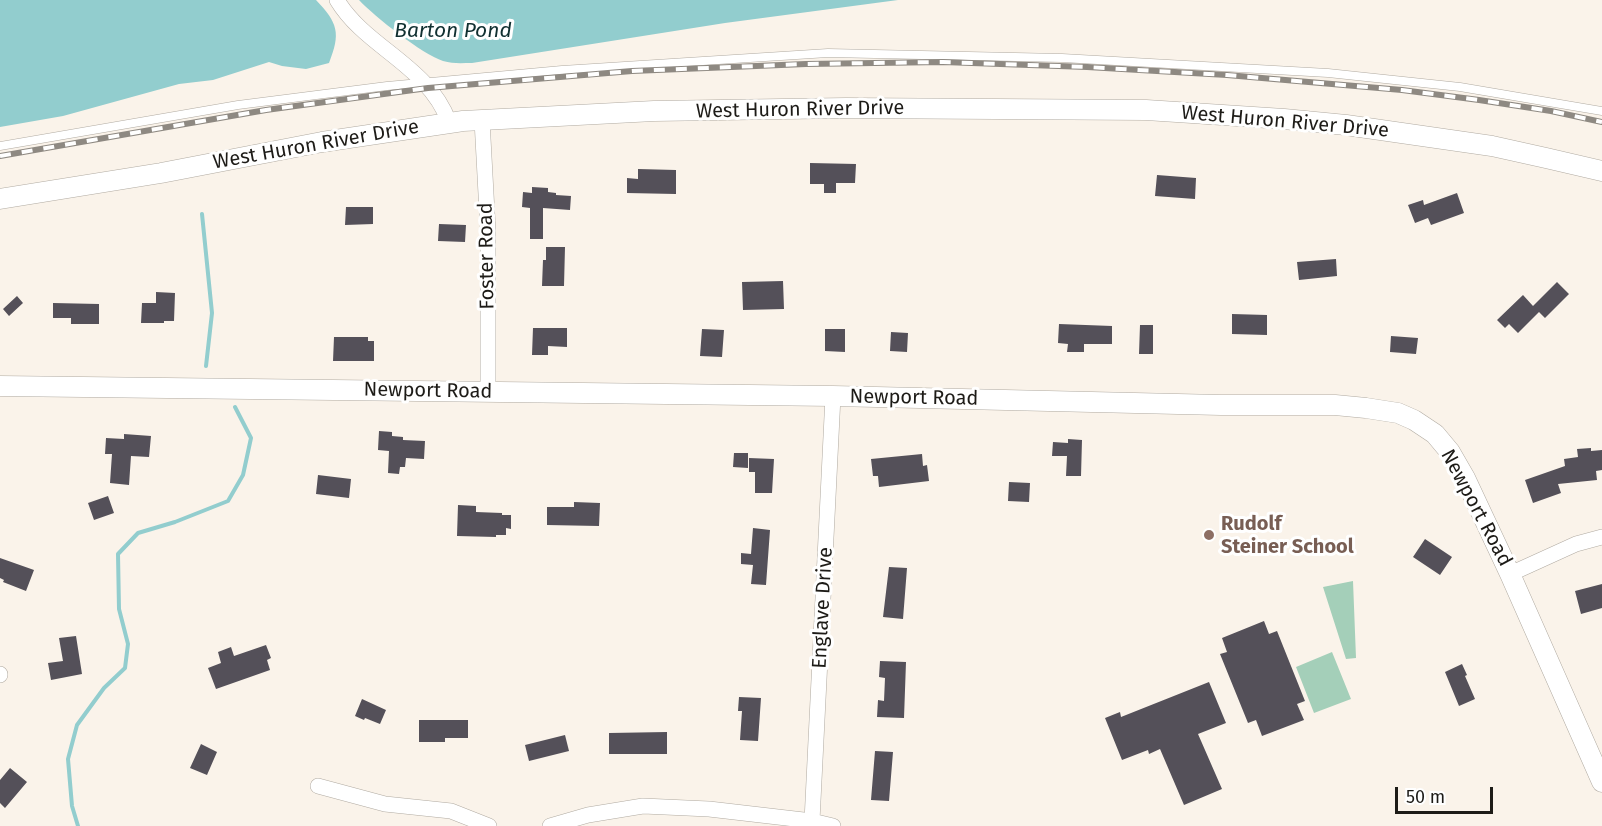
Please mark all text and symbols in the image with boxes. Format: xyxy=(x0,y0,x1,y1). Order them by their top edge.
water label: Barton Pond xyxy=(394,18,512,44)
street label: West Huron River Drive xyxy=(696,96,904,124)
street label: West Huron River Drive xyxy=(1180,101,1390,143)
street label: West Huron River Drive xyxy=(211,115,421,175)
street label: Foster Road xyxy=(474,202,500,310)
street label: Newport Road xyxy=(363,378,493,404)
street label: Newport Road xyxy=(849,385,979,411)
street label: Newport Road xyxy=(1435,445,1517,571)
place label: Rudolf Steiner School xyxy=(1221,512,1354,559)
marker: Rudolf Steiner School xyxy=(1202,528,1216,542)
street label: Englave Drive xyxy=(808,547,838,669)
scale bar xyxy=(1398,775,1496,813)
text: 50 m xyxy=(1406,786,1445,808)

